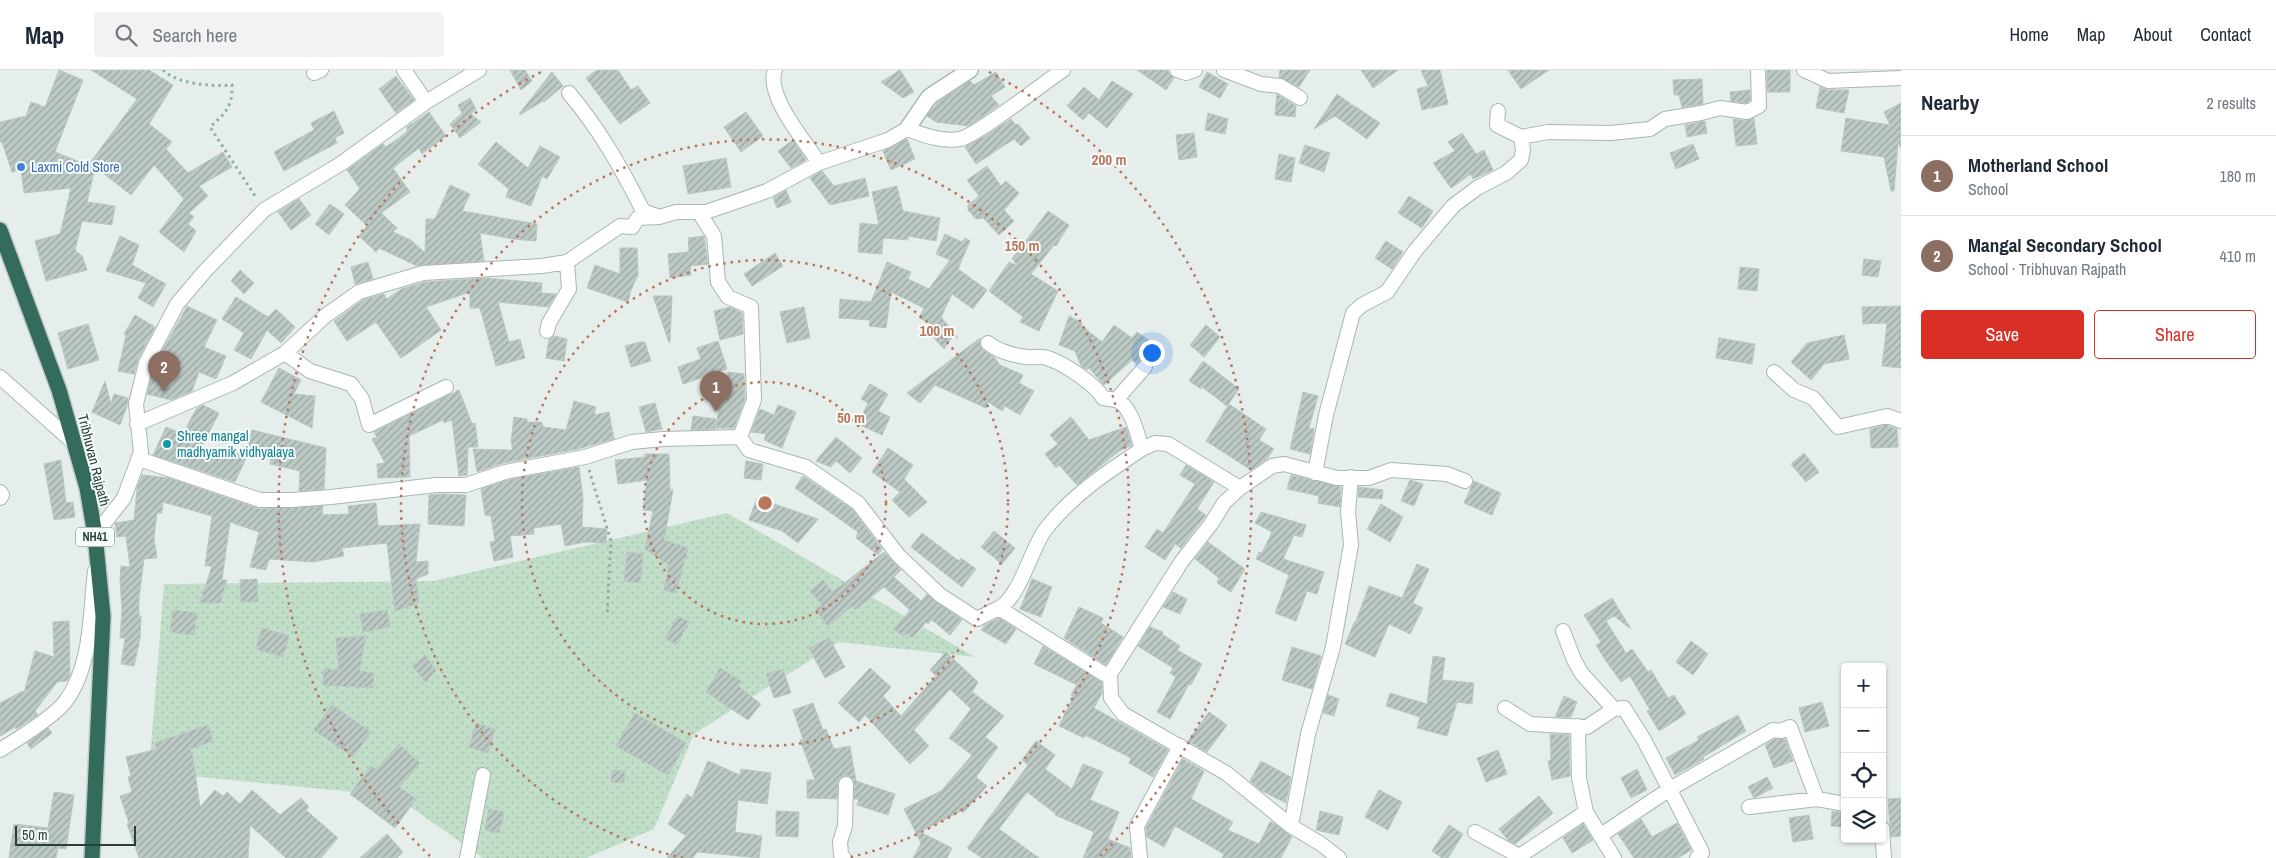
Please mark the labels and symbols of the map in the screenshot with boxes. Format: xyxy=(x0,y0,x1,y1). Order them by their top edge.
text: 200 m xyxy=(1092,149,1126,170)
place label: Laxmi Cold Store xyxy=(31,158,120,176)
marker: Laxmi Cold Store xyxy=(15,161,27,173)
text: 150 m xyxy=(1005,235,1039,256)
text: 100 m xyxy=(920,320,954,341)
your location xyxy=(1139,340,1165,366)
pin: 2 xyxy=(148,351,180,392)
pin: 1 xyxy=(700,371,732,412)
text: 50 m xyxy=(837,407,865,428)
street label: Tribhuvan Rajpath xyxy=(74,412,114,508)
place label: Shree mangal madhyamik vidhyalaya xyxy=(177,427,295,461)
marker: Shree mangal madhyamik vidhyalaya xyxy=(161,438,173,450)
centre of rings xyxy=(756,494,774,512)
road number: NH41 xyxy=(76,528,114,547)
scale bar xyxy=(15,823,136,846)

